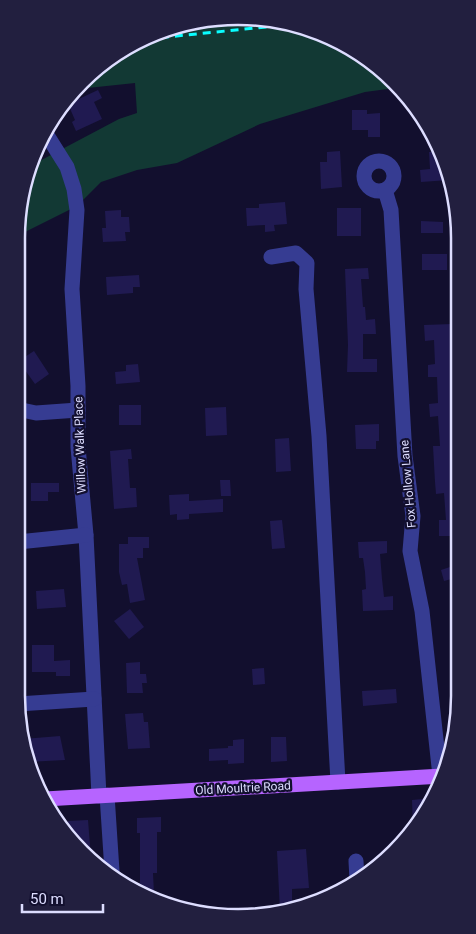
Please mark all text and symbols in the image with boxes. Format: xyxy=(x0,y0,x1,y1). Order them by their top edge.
street label: Willow Walk Place xyxy=(71,396,89,494)
street label: Fox Hollow Lane xyxy=(397,439,419,529)
street label: Old Moultrie Road xyxy=(195,779,291,797)
scale bar xyxy=(22,882,104,914)
text: 50 m xyxy=(30,890,64,908)

